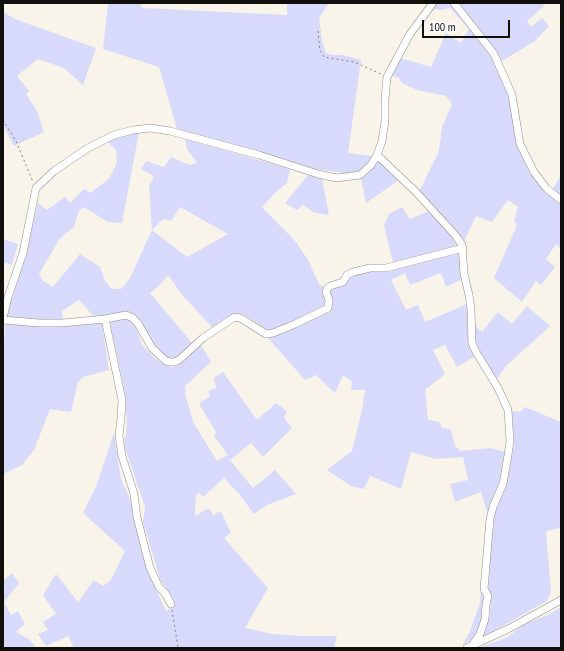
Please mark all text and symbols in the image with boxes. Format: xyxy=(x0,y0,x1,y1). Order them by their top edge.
scale bar xyxy=(424,12,512,38)
text: 100 m xyxy=(429,19,456,34)

